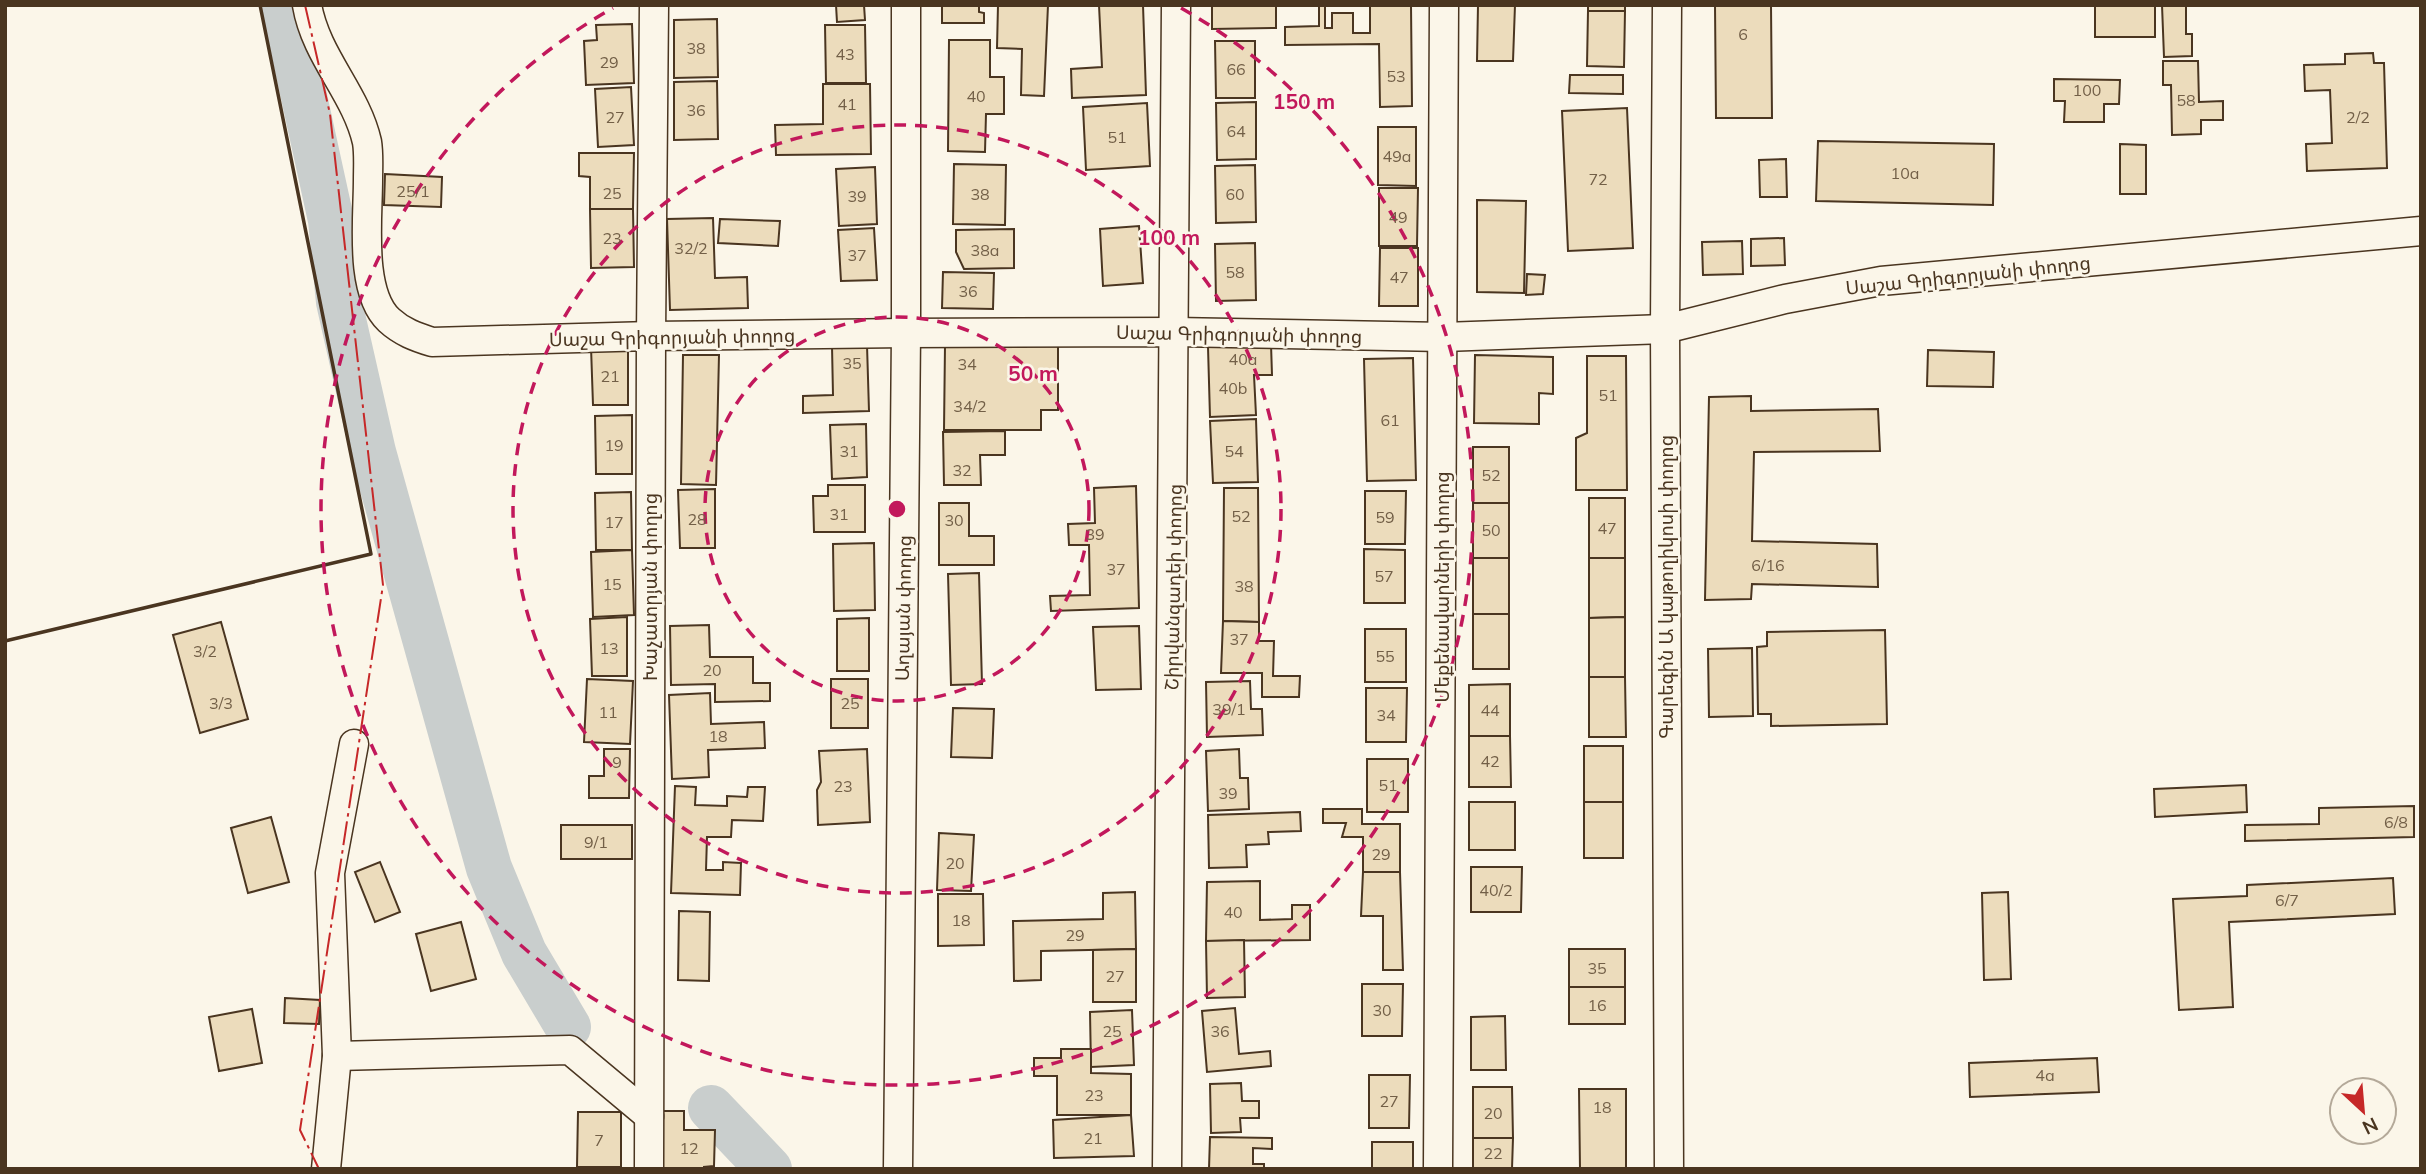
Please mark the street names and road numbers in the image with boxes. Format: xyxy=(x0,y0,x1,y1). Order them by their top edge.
street label: Սաշա Գրիգորյանի փողոց xyxy=(1844,250,2092,300)
street label: Սաշա Գրիգորյանի փողոց xyxy=(1116,320,1362,348)
street label: Սաշա Գրիգորյանի փողոց xyxy=(549,323,795,351)
street label: Գարեգին Ա կաթողիկոսի փողոց xyxy=(1654,435,1678,739)
street label: Մեքենավարների փողոց xyxy=(1430,471,1454,703)
street label: Շիրվանզադեի փողոց xyxy=(1159,483,1187,691)
street label: Խաչատրյան փողոց xyxy=(638,493,662,681)
street label: Աղայան փողոց xyxy=(890,535,916,681)

